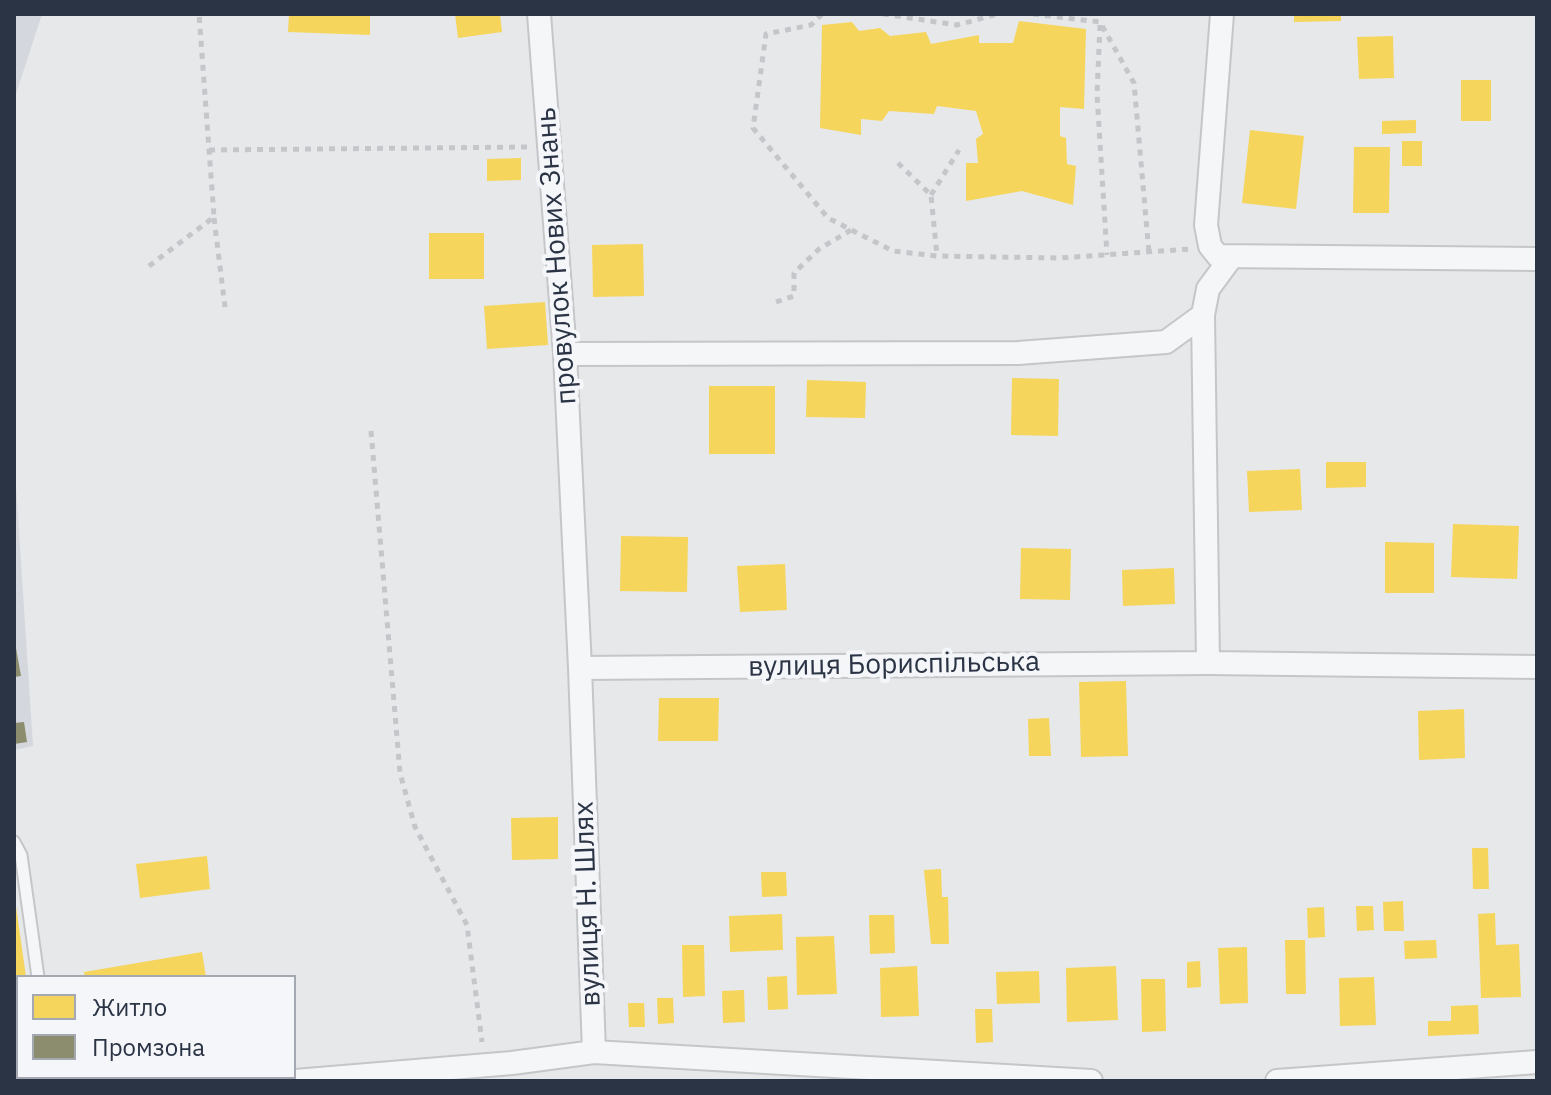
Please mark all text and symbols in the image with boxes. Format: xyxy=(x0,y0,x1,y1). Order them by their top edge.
street label: провулок Нових Знань xyxy=(530,106,584,406)
street label: вулиця Бориспільська xyxy=(748,646,1040,684)
street label: вулиця Н. Шлях xyxy=(568,801,608,1007)
legend xyxy=(16,975,296,1079)
text: Житло xyxy=(92,991,167,1023)
text: Промзона xyxy=(92,1031,205,1063)

